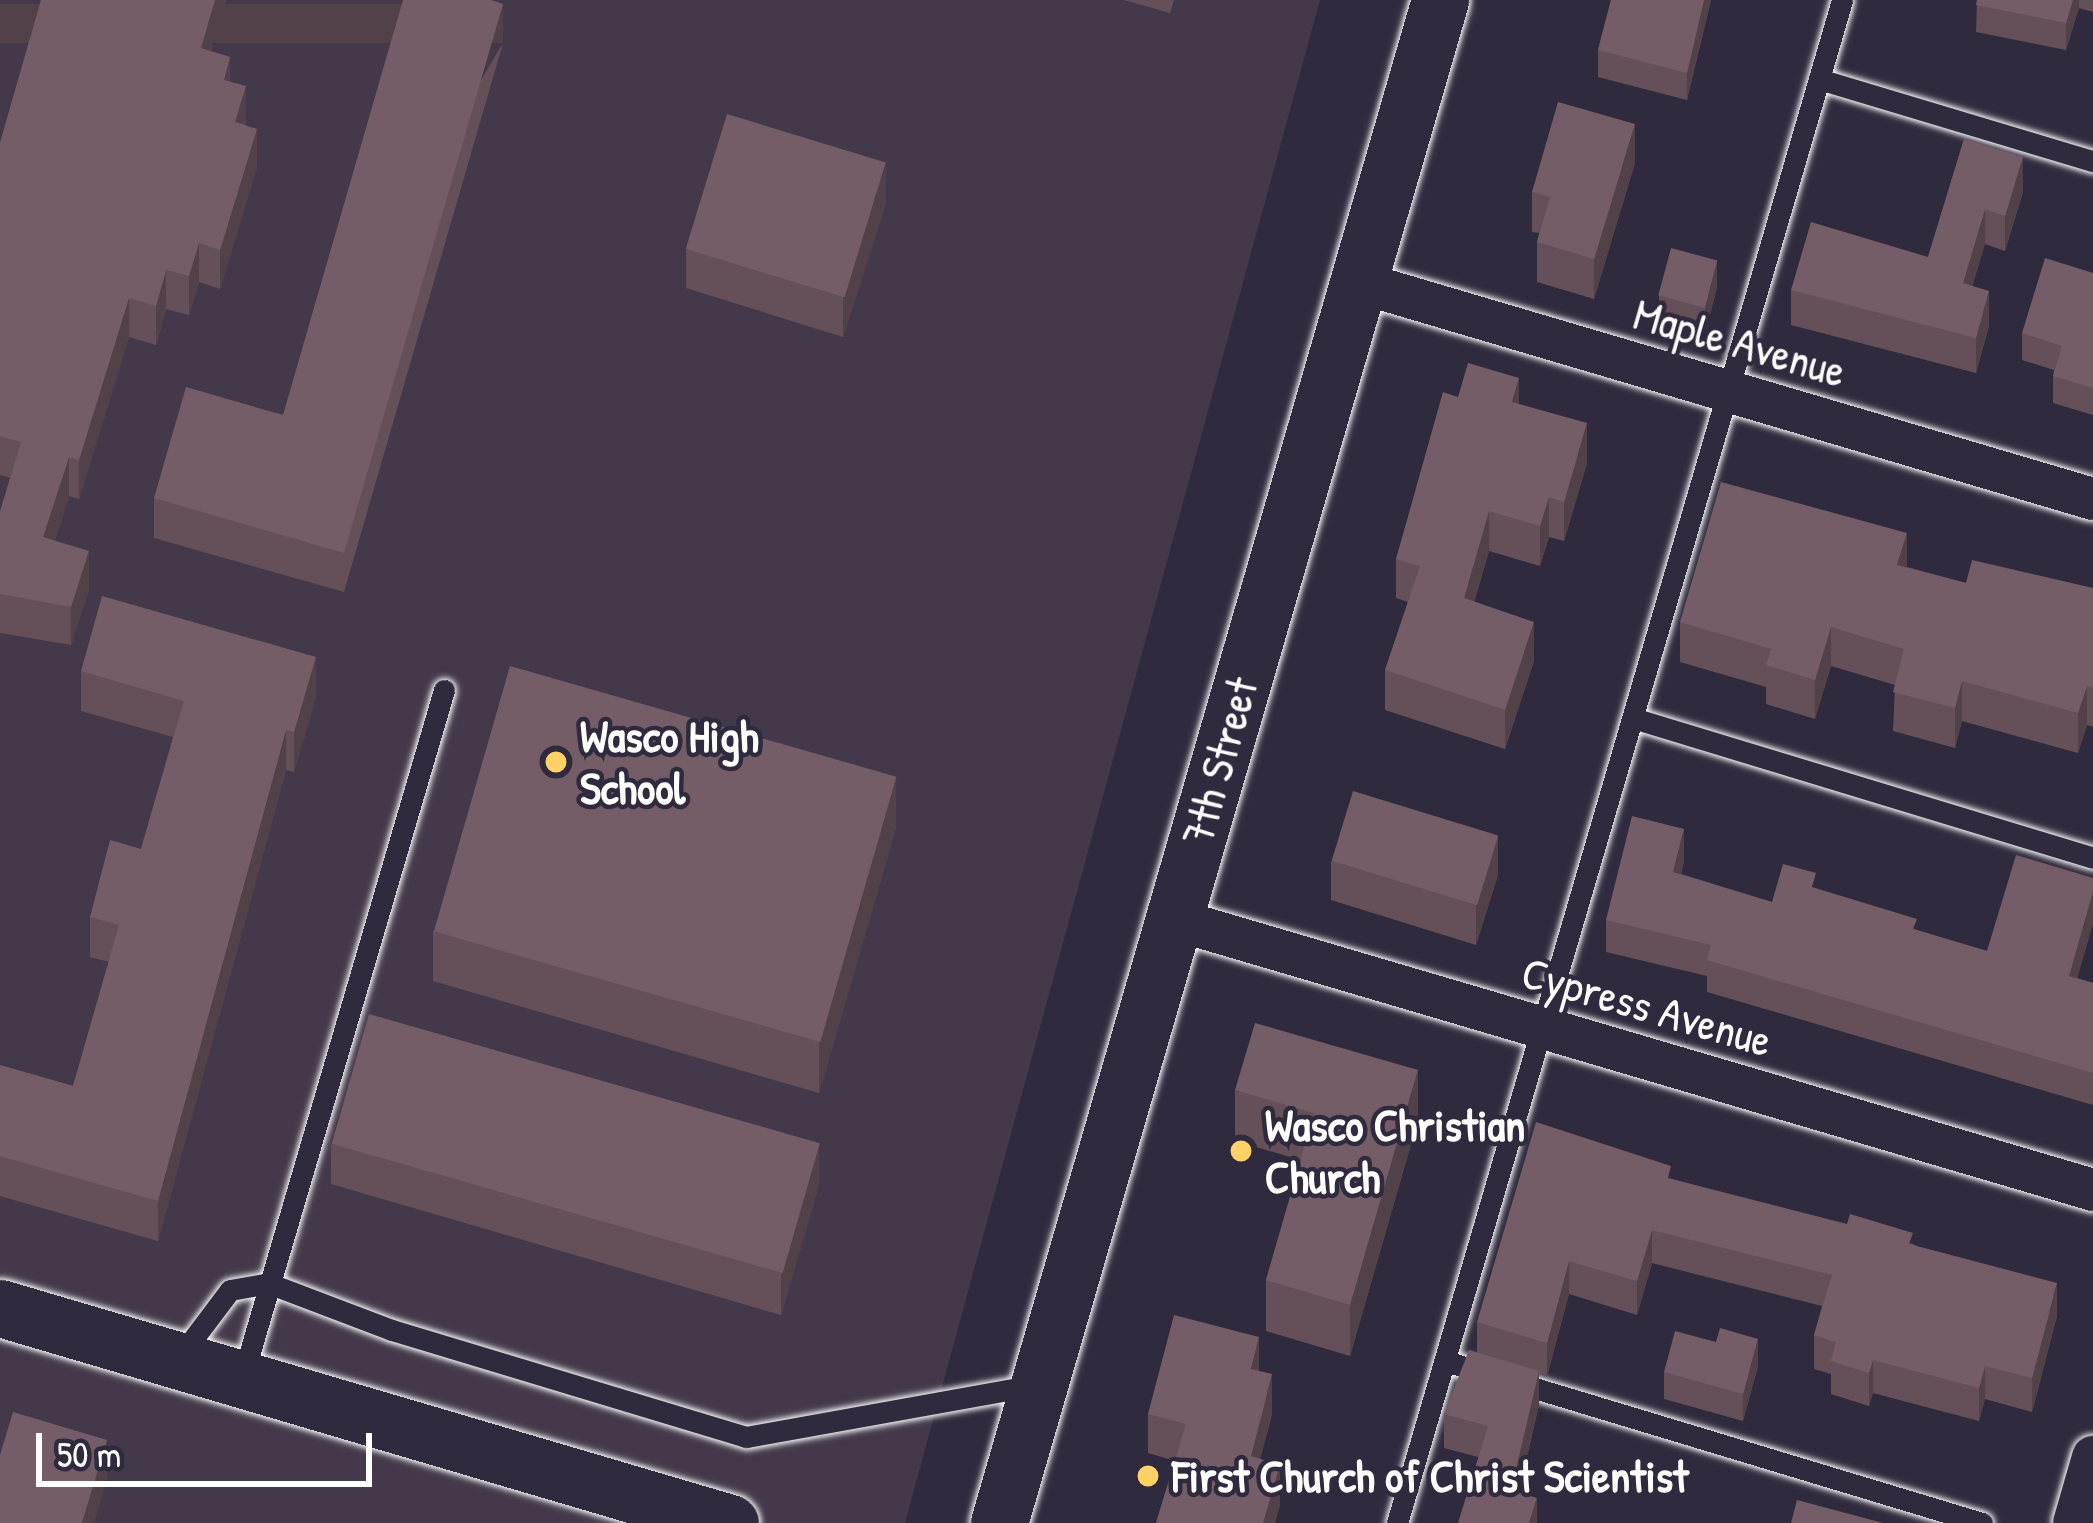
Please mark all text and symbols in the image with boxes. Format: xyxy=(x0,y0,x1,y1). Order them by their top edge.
street label: Maple Avenue xyxy=(1628,286,1852,398)
street label: 7th Street xyxy=(1169,671,1269,851)
place label: Wasco High School xyxy=(580,709,759,815)
marker: Wasco High School xyxy=(543,749,569,775)
street label: Cypress Avenue xyxy=(1516,945,1778,1067)
place label: Wasco Christian Church xyxy=(1265,1098,1525,1204)
marker: Wasco Christian Church xyxy=(1228,1138,1254,1164)
scale bar xyxy=(42,1409,378,1483)
text: 50 m xyxy=(57,1429,121,1478)
place label: First Church of Christ Scientist xyxy=(1172,1449,1689,1503)
marker: First Church of Christ Scientist xyxy=(1135,1463,1161,1489)

